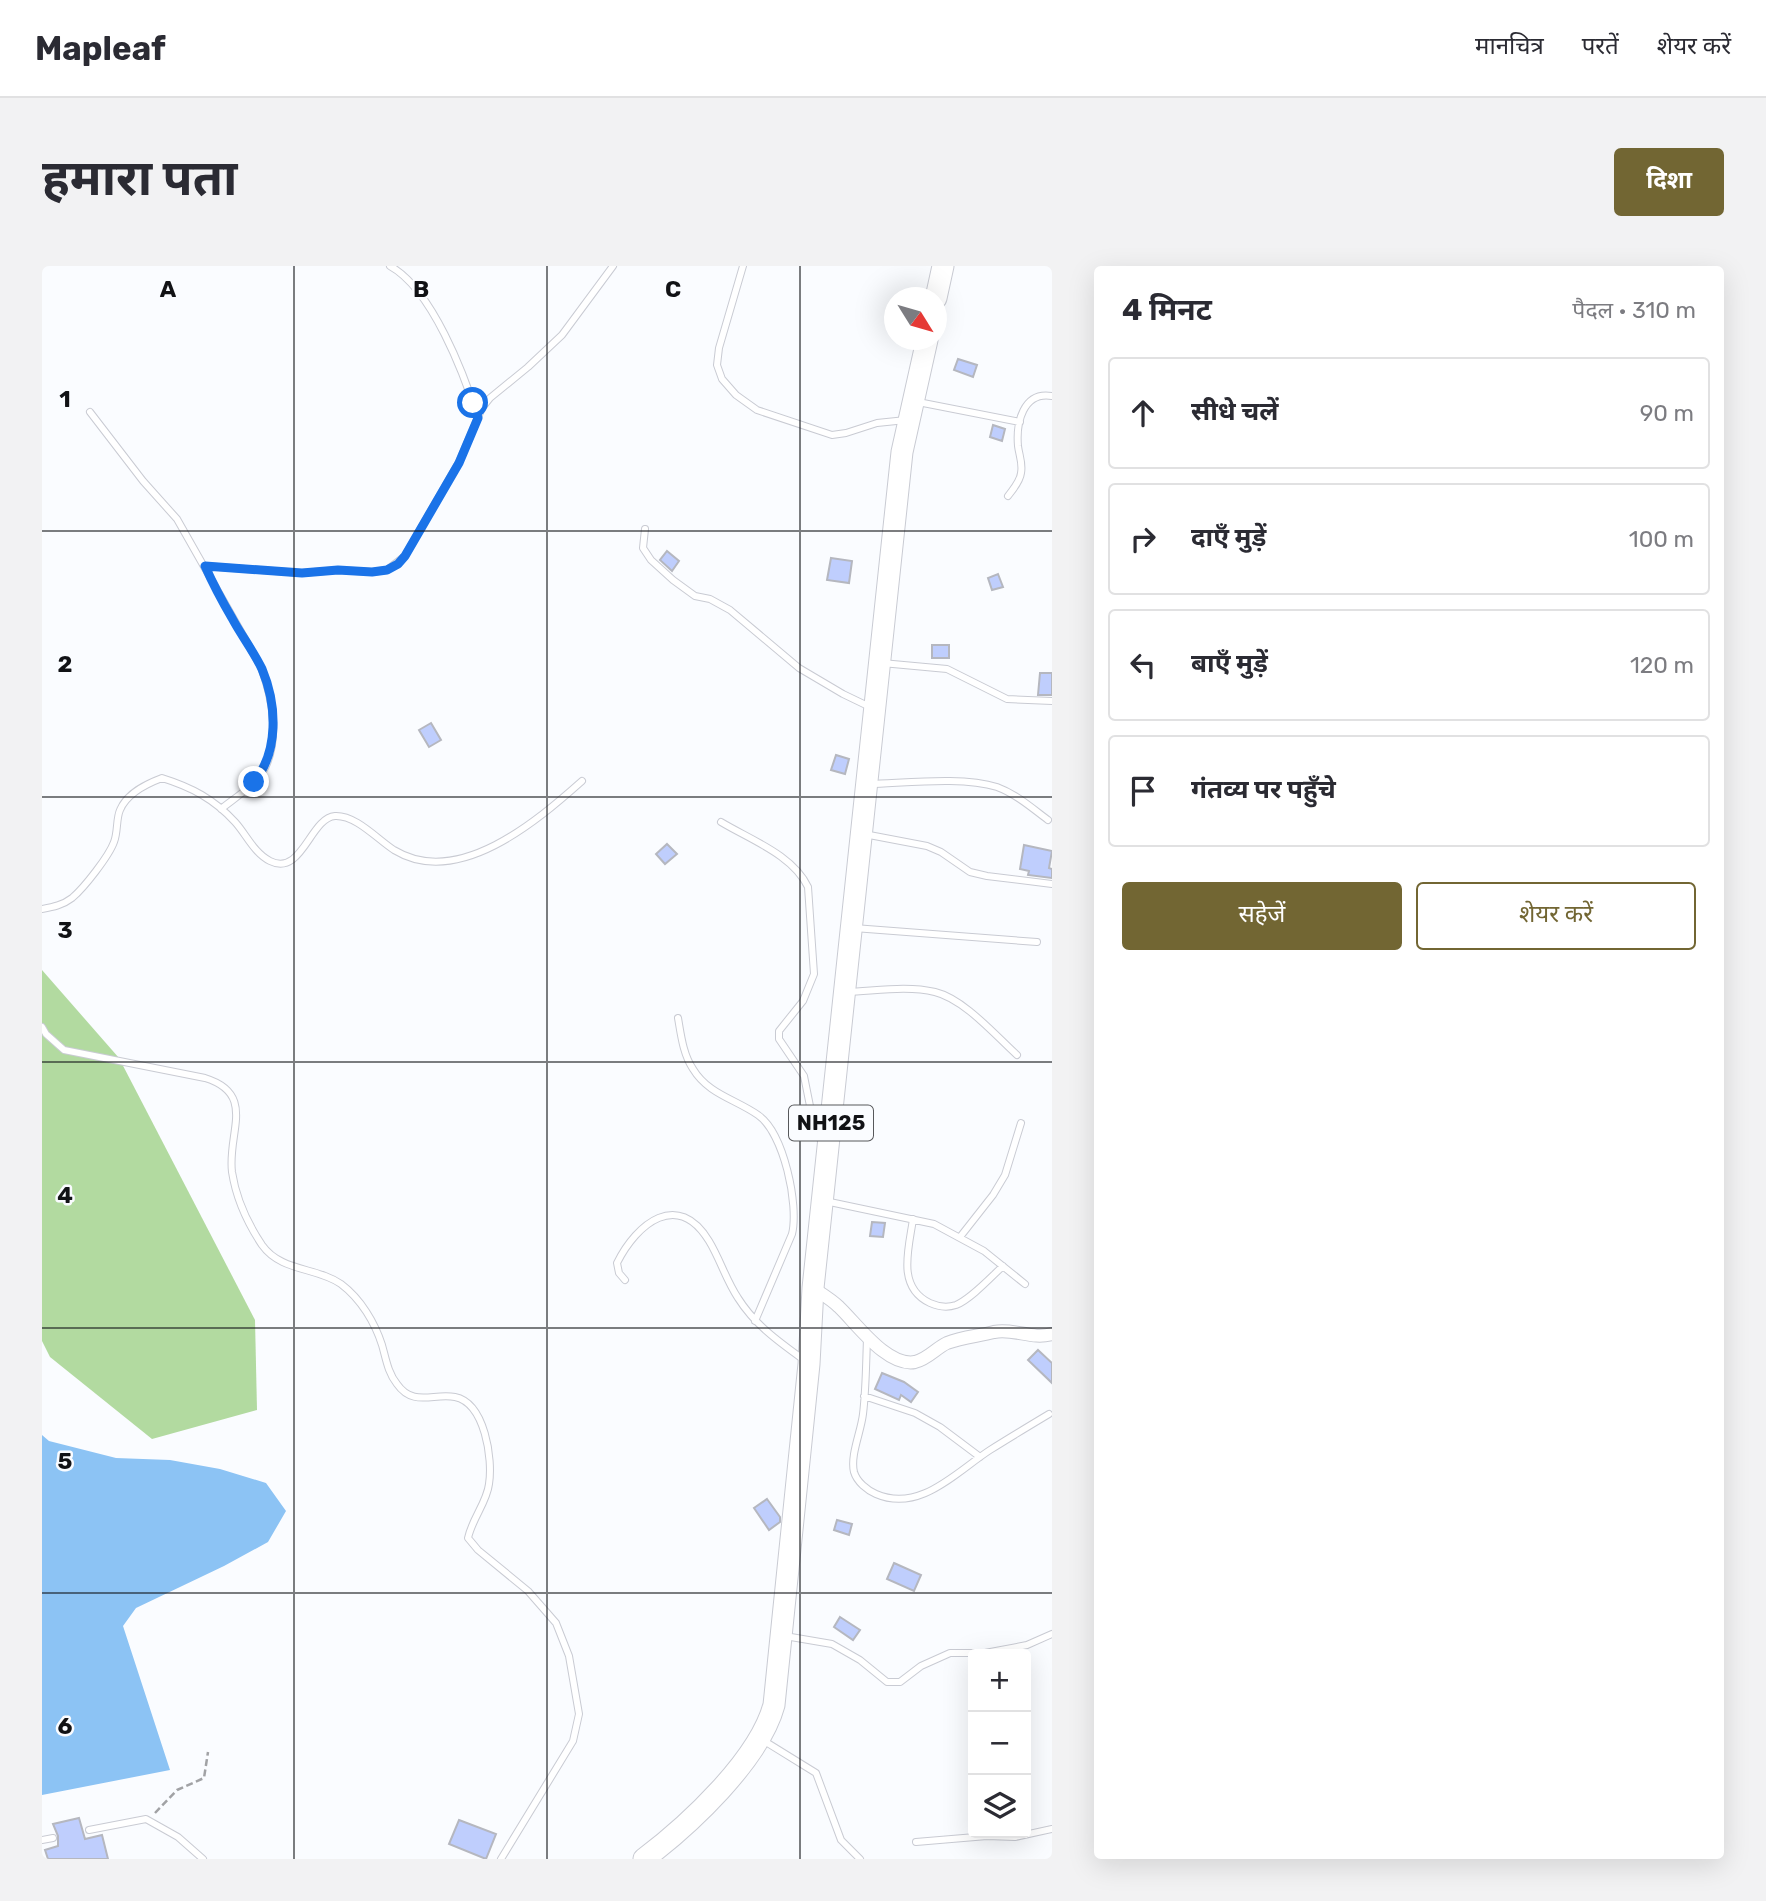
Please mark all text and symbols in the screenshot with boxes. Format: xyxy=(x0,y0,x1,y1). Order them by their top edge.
text: Mapleaf xyxy=(35,29,166,68)
text: मानचित्र xyxy=(1475,32,1544,60)
text: परतें xyxy=(1582,32,1619,60)
text: शेयर करें xyxy=(1657,32,1731,60)
button: दिशा xyxy=(1614,148,1724,216)
text: हमारा पता xyxy=(42,149,237,207)
text: A xyxy=(160,275,177,303)
text: B xyxy=(413,275,429,303)
text: C xyxy=(665,275,681,303)
north arrow xyxy=(884,287,947,350)
text: 4 मिनट xyxy=(1122,292,1212,328)
text: पैदल · 310 m xyxy=(1572,296,1696,324)
text: 1 xyxy=(59,385,71,413)
route start xyxy=(457,387,488,418)
icon: ahead xyxy=(1124,394,1162,432)
text: सीधे चलें xyxy=(1191,396,1279,427)
text: 90 m xyxy=(1640,399,1694,427)
icon: right xyxy=(1124,520,1162,558)
text: दाएँ मुड़ें xyxy=(1191,522,1266,553)
text: 100 m xyxy=(1629,525,1694,553)
icon: left xyxy=(1124,646,1162,684)
text: बाएँ मुड़ें xyxy=(1191,648,1268,679)
text: 2 xyxy=(58,650,72,678)
text: 120 m xyxy=(1630,651,1694,679)
route end xyxy=(238,766,269,797)
icon: arrive xyxy=(1124,772,1162,810)
text: गंतव्य पर पहुँचे xyxy=(1191,774,1336,805)
button: सहेजें xyxy=(1122,882,1402,950)
button: शेयर करें xyxy=(1416,882,1696,950)
text: 3 xyxy=(57,916,73,944)
road number: NH125 xyxy=(789,1106,873,1140)
text: 4 xyxy=(57,1181,73,1209)
text: 5 xyxy=(58,1447,73,1475)
map controls xyxy=(968,1649,1031,1838)
button: + xyxy=(968,1649,1031,1712)
text: 6 xyxy=(58,1712,73,1740)
button: − xyxy=(968,1712,1031,1775)
button: layers xyxy=(968,1775,1031,1838)

